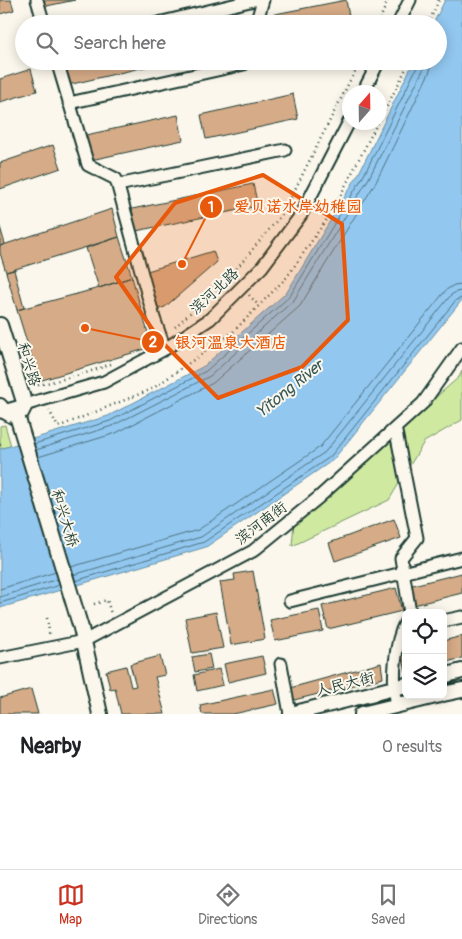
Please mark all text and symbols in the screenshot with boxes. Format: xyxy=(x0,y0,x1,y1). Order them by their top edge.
search box xyxy=(15,15,447,70)
icon: search xyxy=(33,29,61,57)
text: Search here xyxy=(73,31,166,55)
north arrow xyxy=(342,85,387,130)
callout: 爱贝诺水岸幼稚园 xyxy=(199,191,372,222)
text: 爱贝诺水岸幼稚园 xyxy=(234,197,362,217)
text: 1 xyxy=(208,198,214,217)
street label: 滨河北路 xyxy=(186,264,243,319)
callout: 银河温泉大酒店 xyxy=(140,326,297,357)
text: 2 xyxy=(149,333,157,352)
text: 银河温泉大酒店 xyxy=(175,333,287,353)
street label: 和兴路 xyxy=(13,340,44,388)
water label: Yitong River xyxy=(252,354,329,422)
street label: 和兴大桥 xyxy=(47,487,82,550)
street label: 滨河南街 xyxy=(232,498,291,549)
map controls xyxy=(402,609,447,699)
button: locate xyxy=(402,609,447,654)
button: layers xyxy=(402,654,447,699)
street label: 人民大街 xyxy=(314,668,377,701)
text: Nearby xyxy=(20,733,81,760)
text: 0 results xyxy=(382,737,442,757)
tab: Map xyxy=(57,881,85,928)
tab: Directions xyxy=(198,881,257,928)
tab: Saved xyxy=(371,881,405,928)

